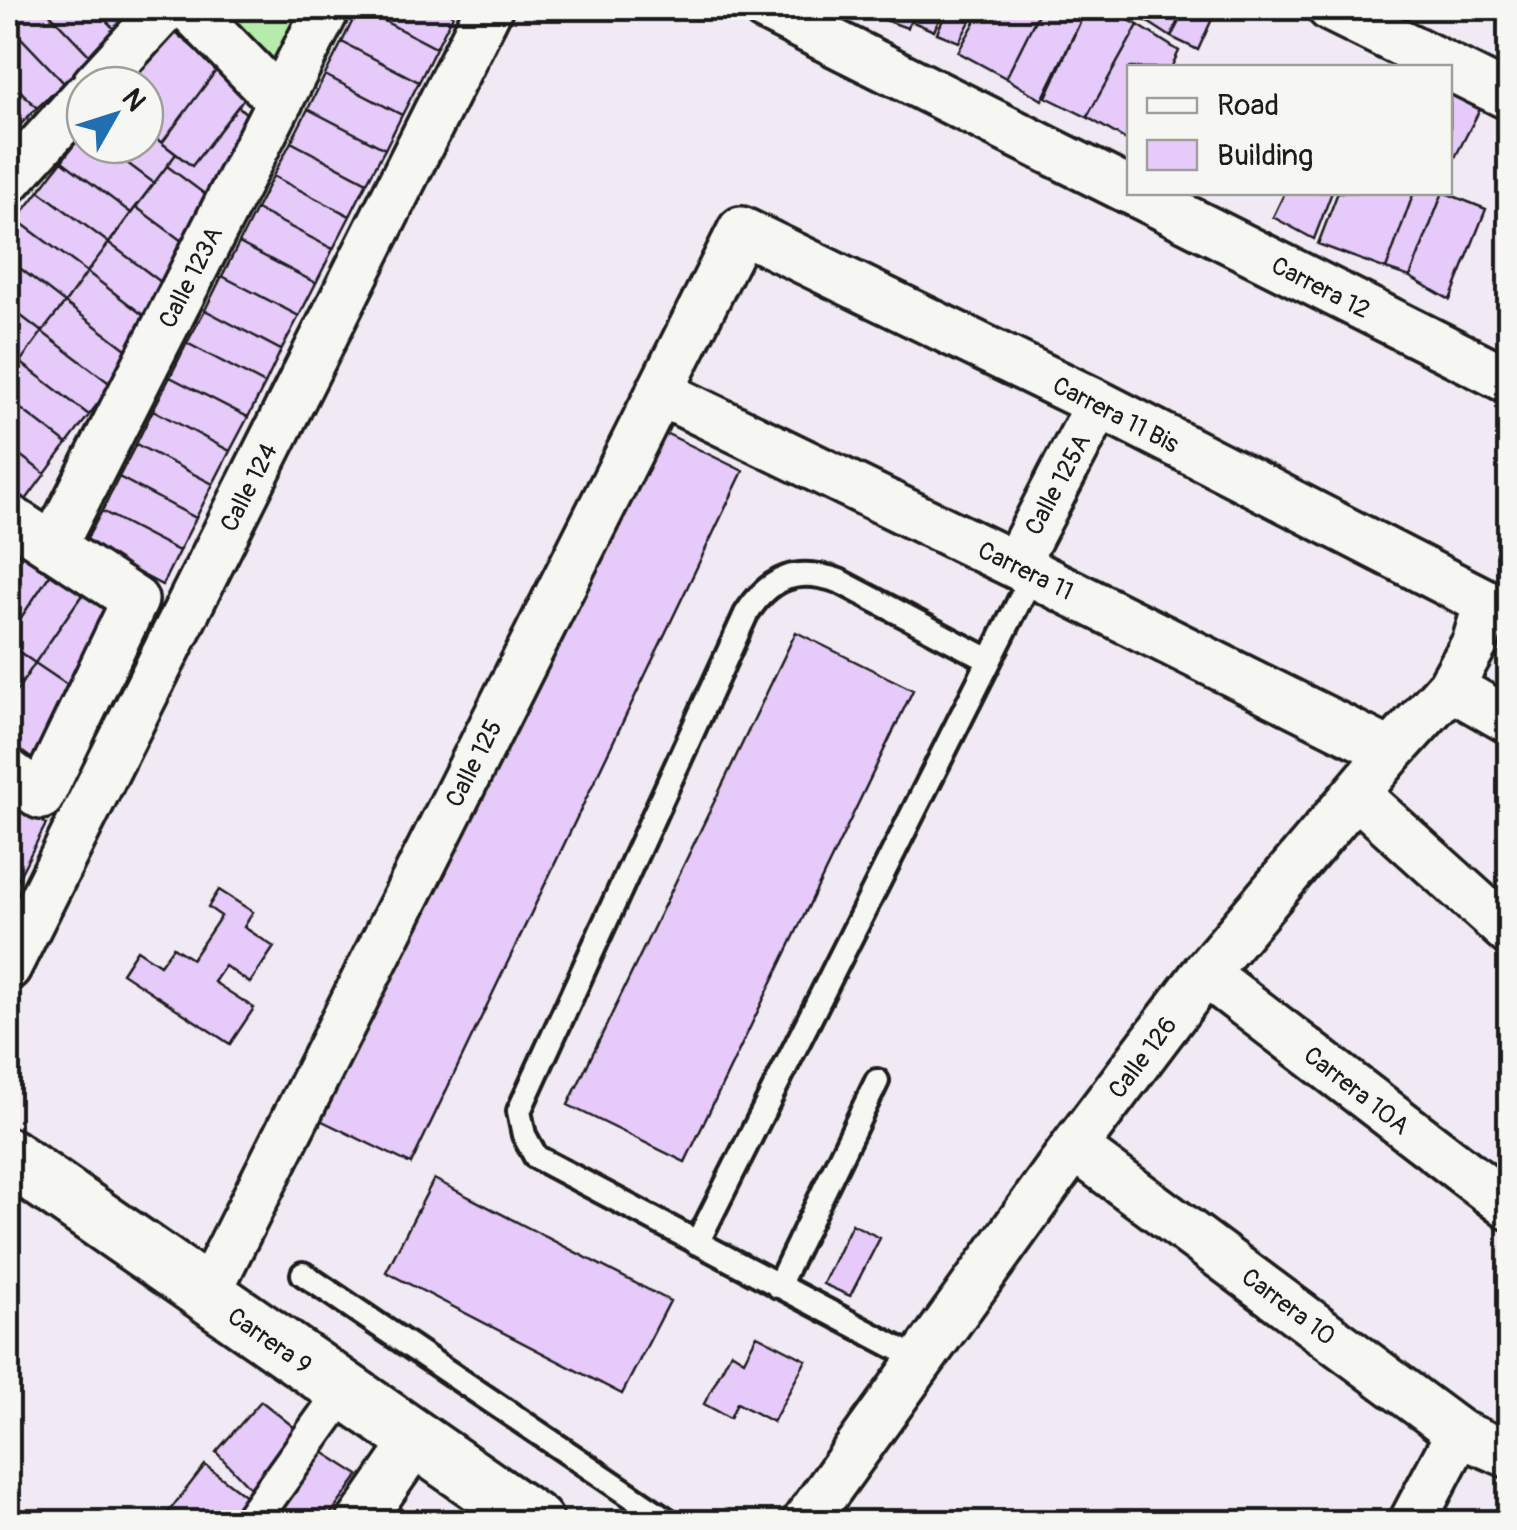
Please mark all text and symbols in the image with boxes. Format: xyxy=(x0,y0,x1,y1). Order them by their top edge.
north arrow xyxy=(65,65,165,165)
legend xyxy=(1127,65,1452,195)
text: N xyxy=(114,82,153,119)
text: Road xyxy=(1217,87,1279,124)
text: Building xyxy=(1217,137,1313,174)
street label: Calle 123A xyxy=(153,222,230,334)
street label: Carrera 12 xyxy=(1266,250,1375,326)
street label: Carrera 11 Bis xyxy=(1047,370,1184,460)
street label: Calle 125A xyxy=(1019,429,1098,541)
street label: Calle 124 xyxy=(214,438,285,537)
street label: Carrera 11 xyxy=(973,535,1078,608)
street label: Calle 125 xyxy=(439,715,509,813)
street label: Calle 126 xyxy=(1102,1011,1184,1105)
street label: Carrera 10A xyxy=(1297,1040,1415,1142)
street label: Carrera 10 xyxy=(1235,1262,1341,1353)
street label: Carrera 9 xyxy=(221,1301,317,1381)

